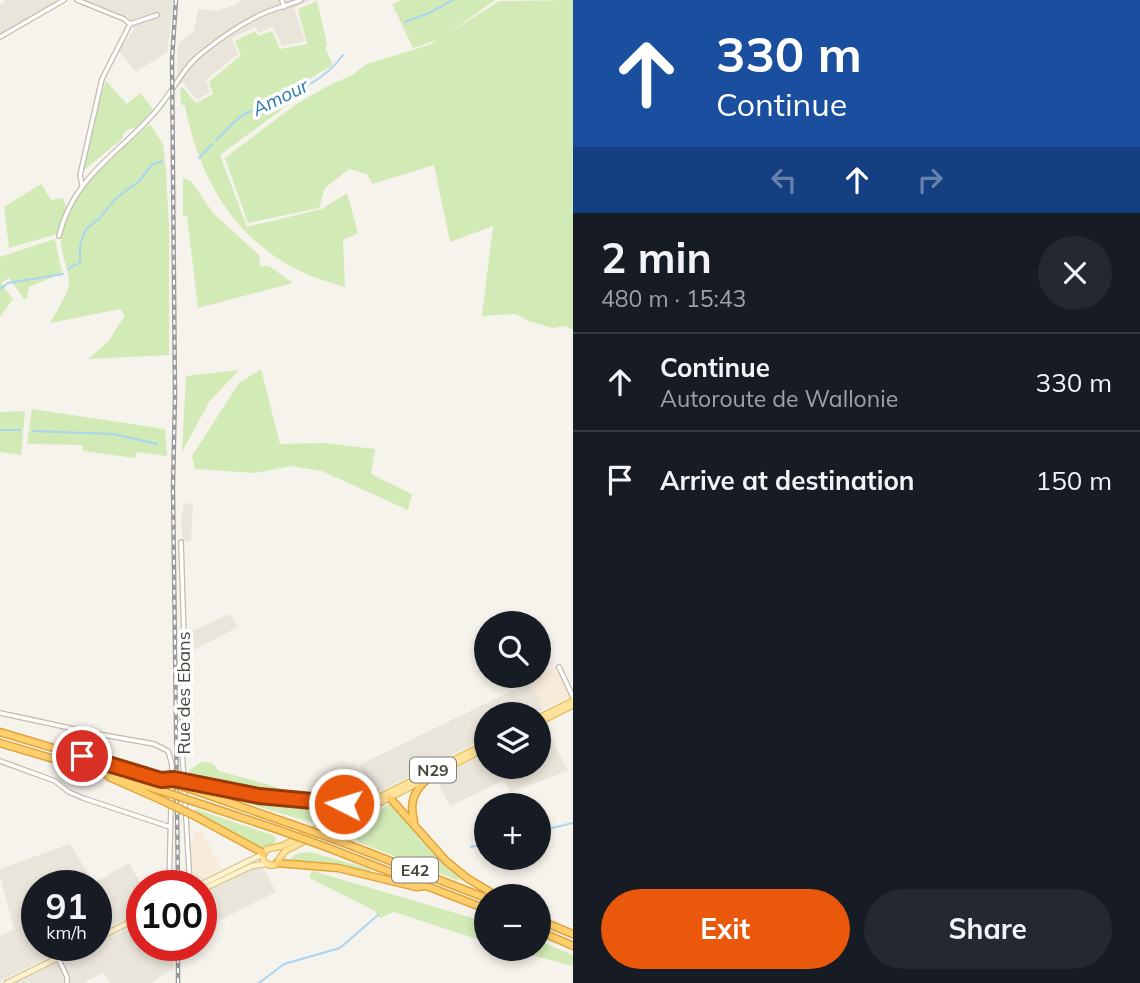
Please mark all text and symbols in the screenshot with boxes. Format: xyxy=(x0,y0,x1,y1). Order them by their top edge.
text: 330 m xyxy=(716,23,862,84)
icon: ahead xyxy=(601,28,692,119)
water label: Amour xyxy=(247,73,313,121)
text: Continue xyxy=(716,84,847,124)
icon: left xyxy=(765,161,803,199)
icon: ahead xyxy=(838,161,876,199)
icon: right xyxy=(911,161,949,199)
text: 2 min xyxy=(601,231,712,284)
button: close xyxy=(1038,236,1112,310)
text: 480 m · 15:43 xyxy=(601,284,746,313)
text: Continue xyxy=(660,351,770,384)
icon: ahead xyxy=(601,363,639,401)
text: 330 m xyxy=(1036,366,1112,399)
text: Autoroute de Wallonie xyxy=(660,384,898,413)
icon: arrive xyxy=(601,461,639,499)
text: Arrive at destination xyxy=(660,464,915,497)
text: 150 m xyxy=(1036,464,1112,497)
map controls xyxy=(474,611,551,961)
button: search xyxy=(474,611,551,688)
street label: Rue des Ebans xyxy=(172,631,195,755)
button: layers xyxy=(474,702,551,779)
pin xyxy=(52,726,112,786)
icon: arrive xyxy=(63,737,101,775)
road number: N29 xyxy=(410,758,456,782)
position arrow xyxy=(307,767,381,841)
button: + xyxy=(474,793,551,870)
road number: E42 xyxy=(392,858,438,883)
speed limit sign: 100 xyxy=(126,870,217,961)
text: 91 xyxy=(45,884,88,928)
button: − xyxy=(474,884,551,961)
button: Exit xyxy=(601,889,850,969)
button: Share xyxy=(864,889,1112,969)
text: km/h xyxy=(46,921,87,944)

